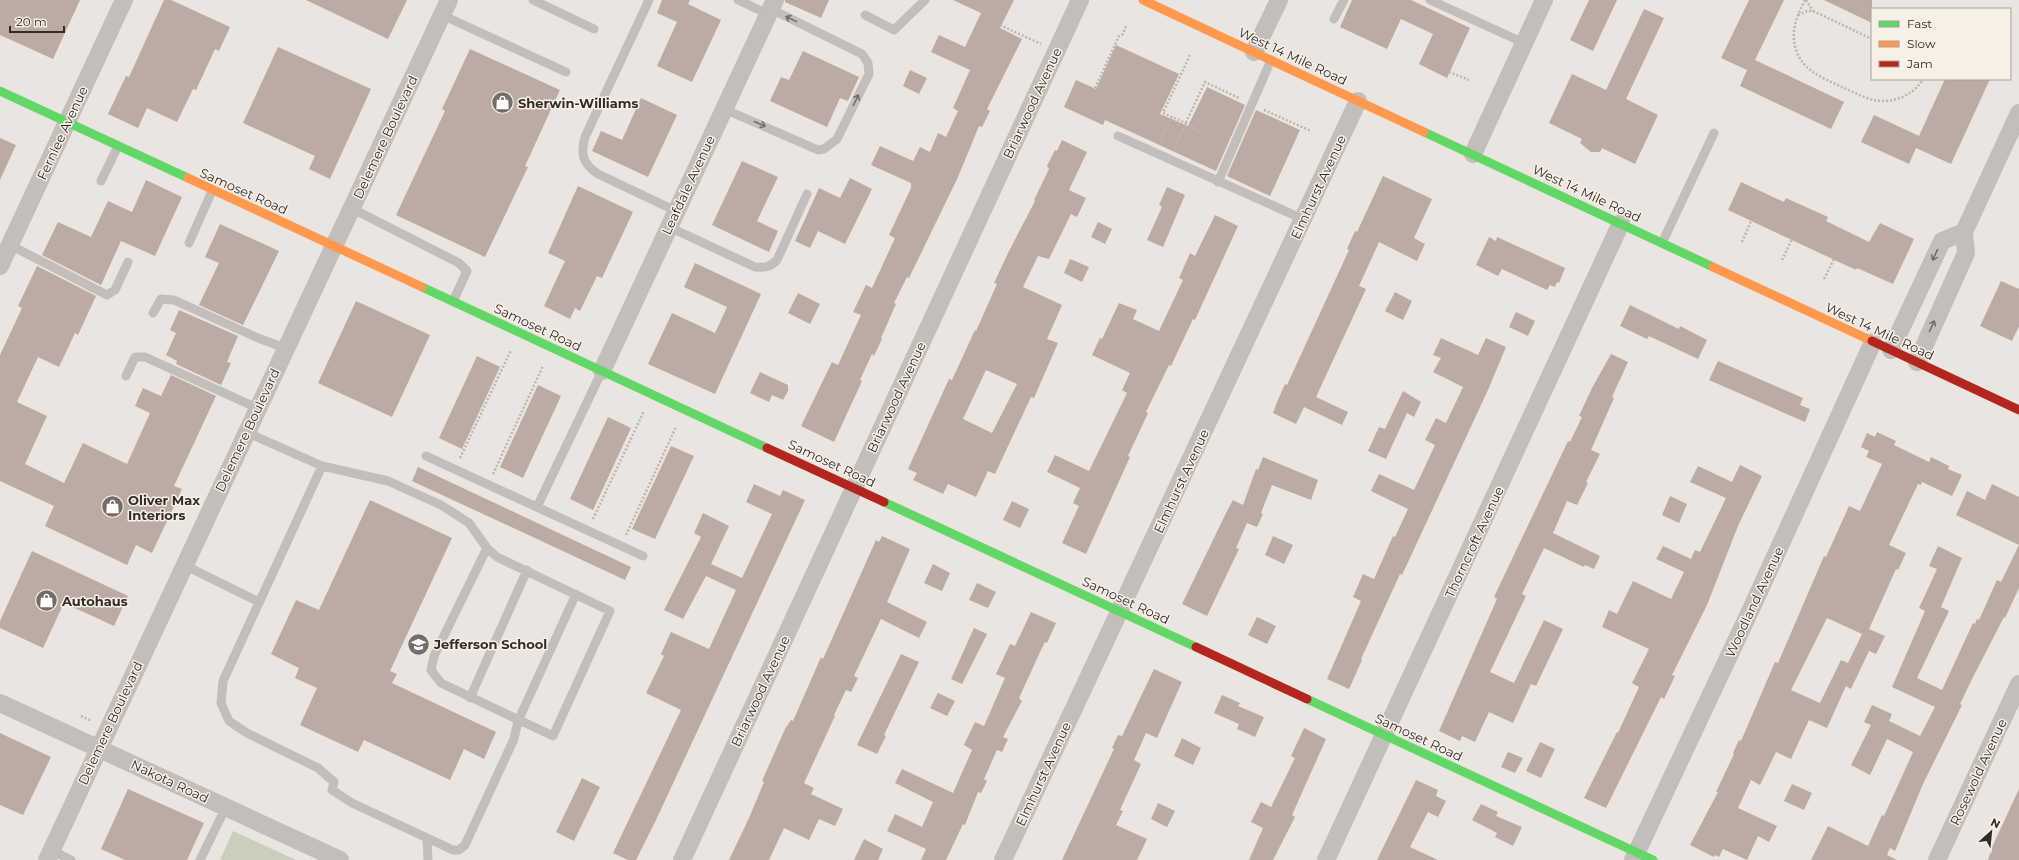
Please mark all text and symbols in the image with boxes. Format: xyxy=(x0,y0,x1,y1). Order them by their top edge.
scale bar xyxy=(10,8,64,34)
legend xyxy=(1871,8,2011,80)
text: 20 m xyxy=(16,14,47,29)
one-way arrow xyxy=(786,15,798,22)
text: Fast xyxy=(1907,16,1932,31)
street label: West 14 Mile Road xyxy=(1236,24,1350,88)
text: Slow xyxy=(1907,36,1936,51)
street label: Briarwood Avenue xyxy=(999,45,1065,161)
text: Jam xyxy=(1906,56,1933,71)
street label: Delemere Boulevard xyxy=(349,73,421,201)
street label: Fernlee Avenue xyxy=(33,84,91,182)
shop icon: Sherwin-Williams xyxy=(489,90,515,116)
place label: Sherwin-Williams xyxy=(518,95,638,111)
one-way arrow xyxy=(853,95,861,107)
one-way arrow xyxy=(753,121,765,129)
street label: Elmhurst Avenue xyxy=(1287,132,1349,241)
street label: Leafdale Avenue xyxy=(658,133,718,237)
street label: West 14 Mile Road xyxy=(1530,161,1644,225)
street label: Samoset Road xyxy=(198,164,290,218)
one-way arrow xyxy=(1931,249,1938,261)
street label: West 14 Mile Road xyxy=(1823,299,1937,363)
street label: Samoset Road xyxy=(492,300,584,354)
one-way arrow xyxy=(1929,321,1936,333)
street label: Briarwood Avenue xyxy=(863,339,929,455)
street label: Delemere Boulevard xyxy=(211,366,283,494)
street label: Elmhurst Avenue xyxy=(1150,426,1212,535)
street label: Samoset Road xyxy=(786,436,878,490)
street label: Thorncroft Avenue xyxy=(1441,484,1507,600)
place label: Oliver Max Interiors xyxy=(128,492,200,523)
shop icon: Oliver Max Interiors xyxy=(100,494,126,520)
street label: Woodland Avenue xyxy=(1721,544,1787,660)
street label: Samoset Road xyxy=(1080,573,1172,627)
shop icon: Autohaus xyxy=(34,588,60,614)
place label: Autohaus xyxy=(61,593,128,609)
school or university icon: Jefferson School xyxy=(405,631,431,657)
street label: Briarwood Avenue xyxy=(727,633,793,749)
place label: Jefferson School xyxy=(433,636,547,652)
street label: Delemere Boulevard xyxy=(74,659,146,787)
street label: Samoset Road xyxy=(1373,710,1465,764)
street label: Rosewold Avenue xyxy=(1946,716,2010,828)
street label: Elmhurst Avenue xyxy=(1012,719,1074,828)
street label: Nakota Road xyxy=(129,756,211,806)
north arrow xyxy=(1971,812,2011,852)
text: N xyxy=(1988,815,2003,831)

